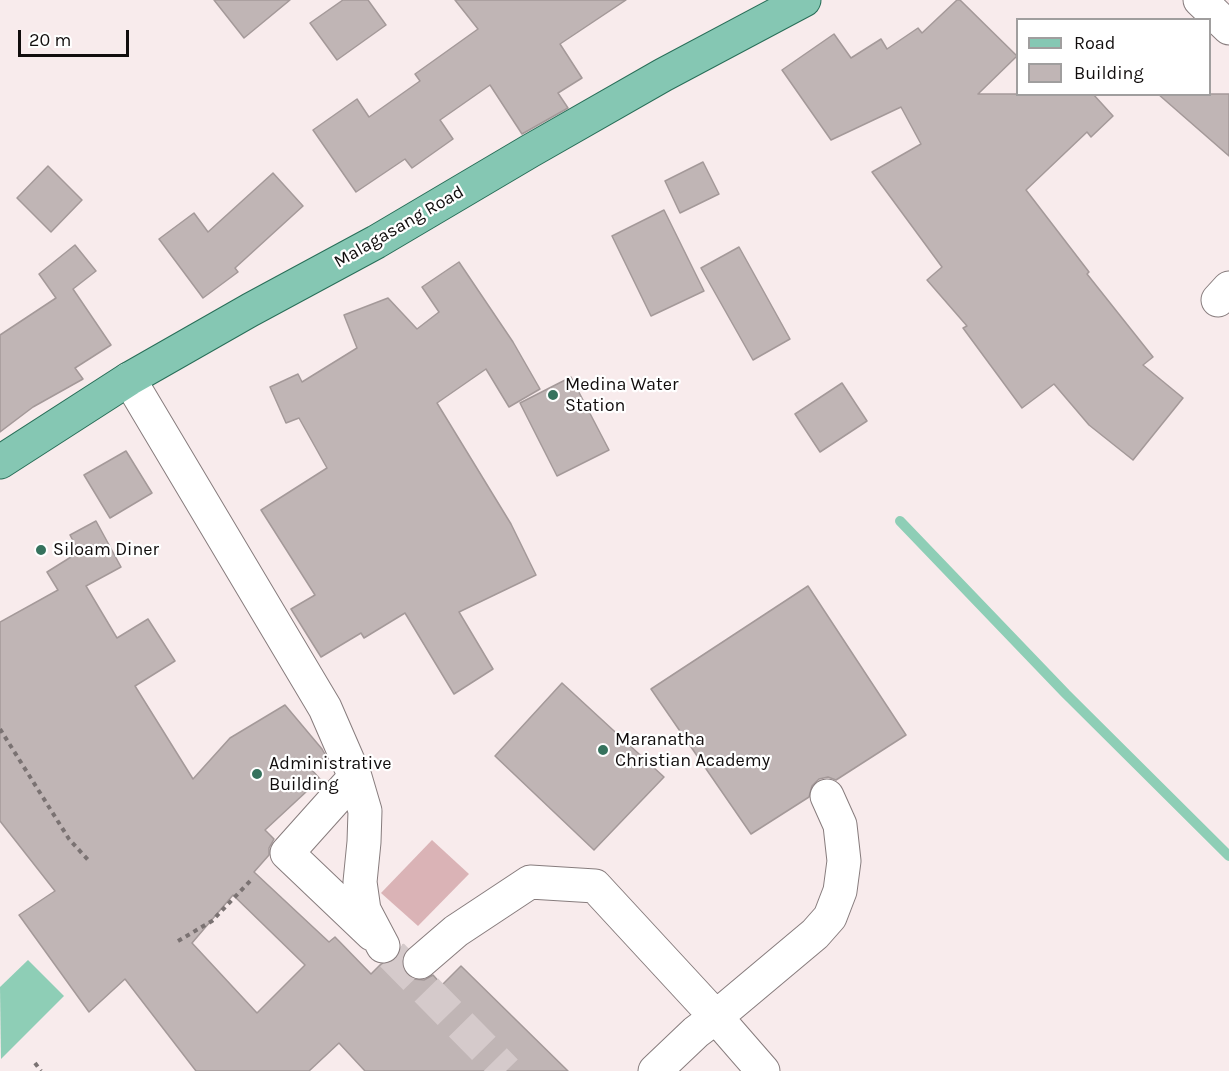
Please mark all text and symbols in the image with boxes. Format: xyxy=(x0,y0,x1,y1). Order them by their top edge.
scale bar xyxy=(21,18,132,56)
legend xyxy=(1016,18,1211,96)
text: 20 m xyxy=(29,29,71,51)
text: Road xyxy=(1074,32,1115,54)
text: Building xyxy=(1074,62,1144,84)
street label: Malagasang Road xyxy=(330,181,468,273)
place label: Medina Water Station xyxy=(565,374,679,416)
marker: Medina Water Station xyxy=(546,388,560,402)
place label: Siloam Diner xyxy=(53,539,159,561)
marker: Siloam Diner xyxy=(34,543,48,557)
place label: Maranatha Christian Academy xyxy=(615,729,770,771)
marker: Maranatha Christian Academy xyxy=(596,743,610,757)
place label: Administrative Building xyxy=(269,753,391,795)
marker: Administrative Building xyxy=(250,767,264,781)

